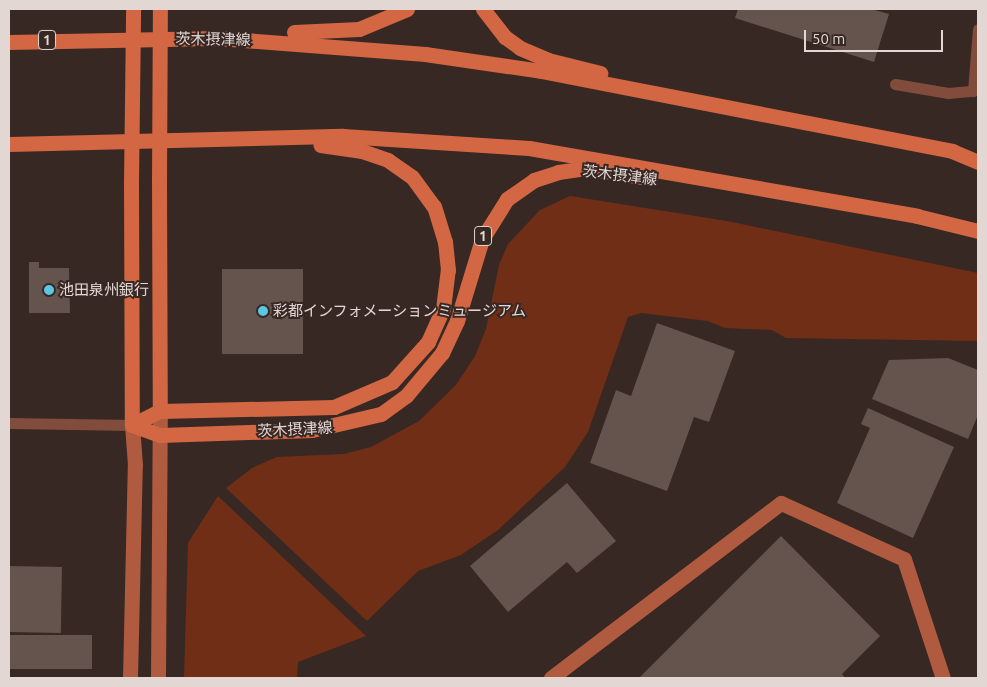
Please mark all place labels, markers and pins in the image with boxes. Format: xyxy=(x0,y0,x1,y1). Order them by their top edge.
place label: 池田泉州銀行 xyxy=(59,281,149,299)
marker: 池田泉州銀行 xyxy=(43,284,55,296)
place label: 彩都インフォメーションミュージアム xyxy=(273,302,528,320)
marker: 彩都インフォメーションミュージアム xyxy=(257,305,269,317)

